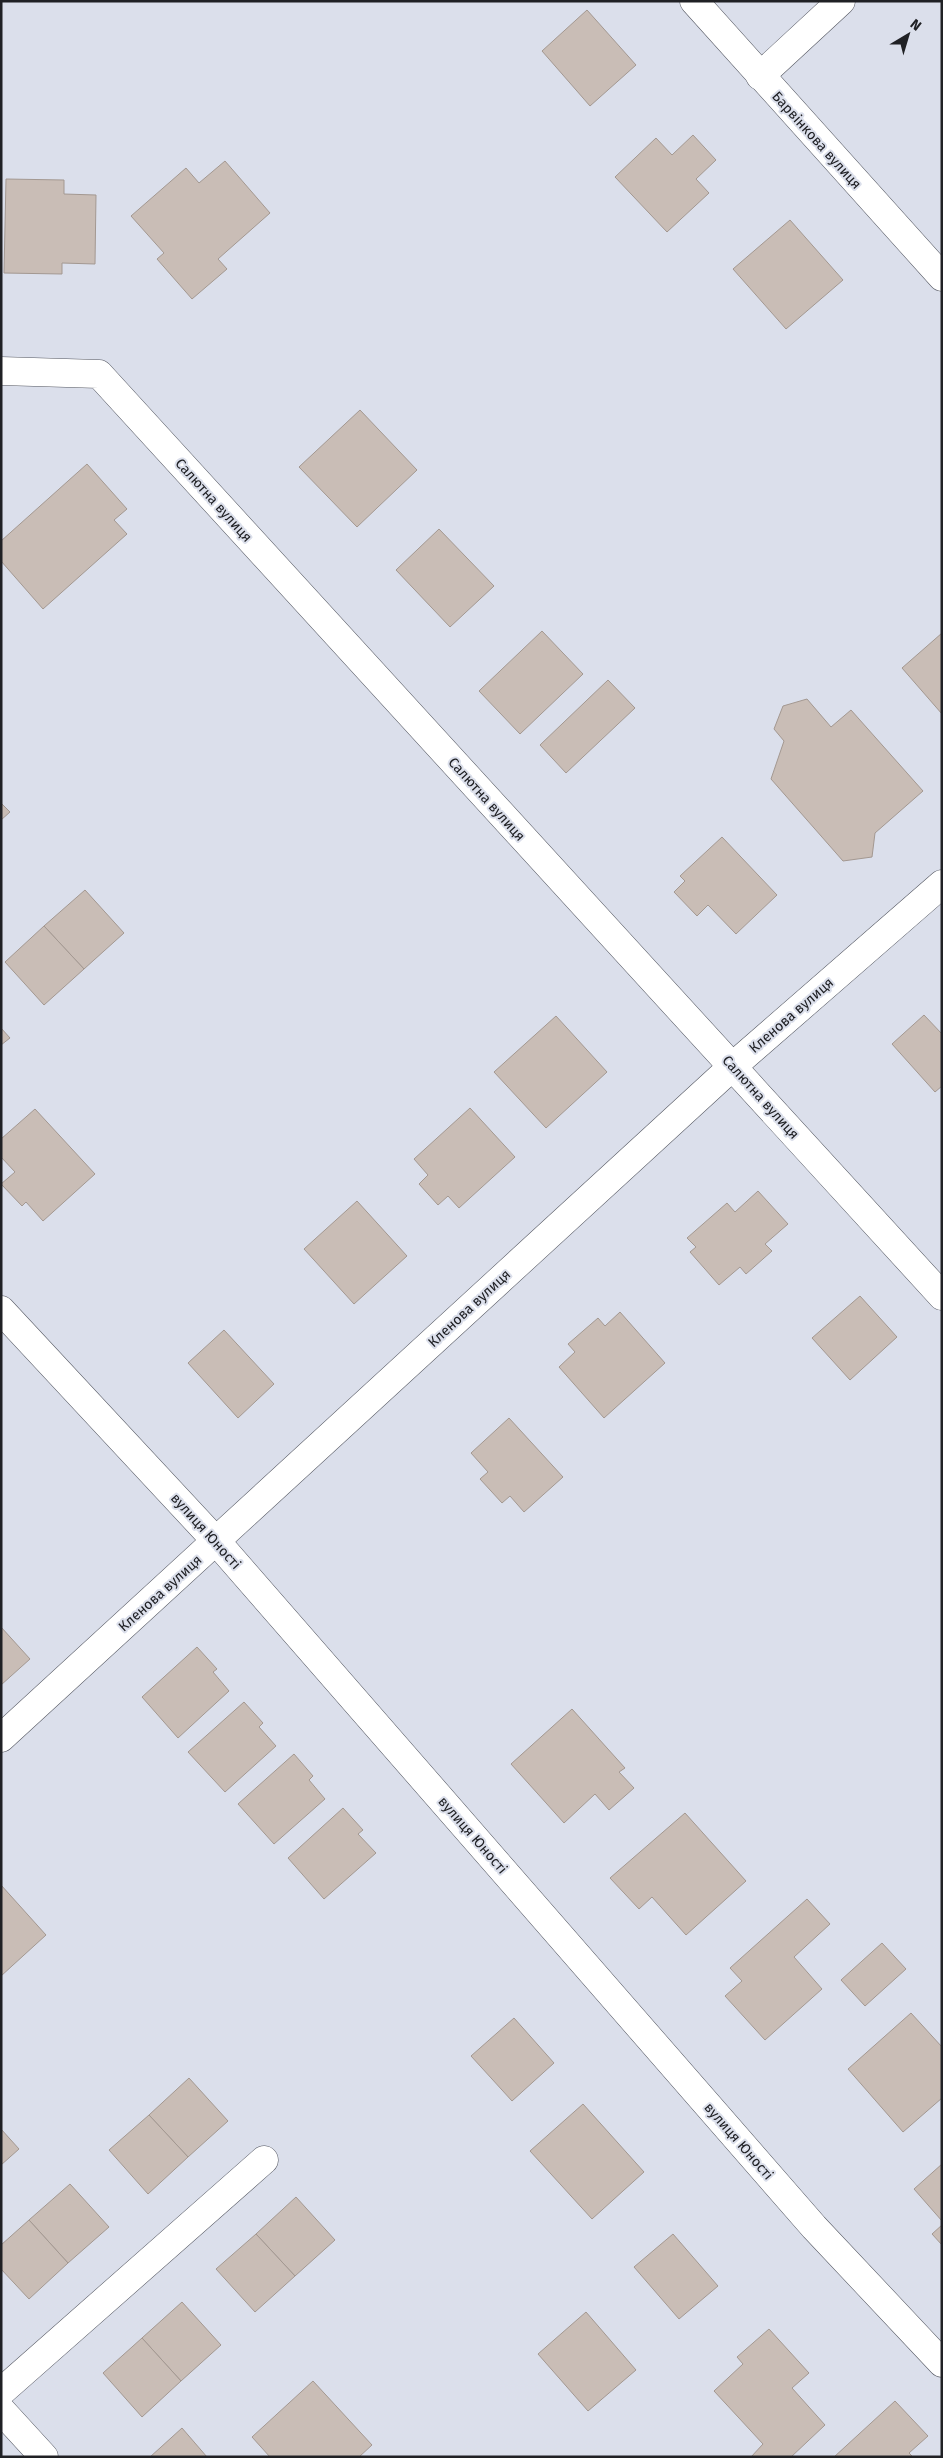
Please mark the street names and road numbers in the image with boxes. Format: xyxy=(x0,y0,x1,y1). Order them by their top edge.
street label: Барвінкова вулиця xyxy=(768,88,865,193)
street label: Салютна вулиця xyxy=(172,455,256,546)
street label: Салютна вулиця xyxy=(445,754,529,845)
street label: Кленова вулиця xyxy=(746,974,837,1057)
street label: Салютна вулиця xyxy=(719,1052,803,1143)
street label: Кленова вулиця xyxy=(425,1266,514,1351)
street label: вулиця Юності xyxy=(167,1490,244,1573)
street label: Кленова вулиця xyxy=(115,1551,206,1635)
street label: вулиця Юності xyxy=(435,1793,511,1877)
street label: вулиця Юності xyxy=(701,2099,777,2183)

